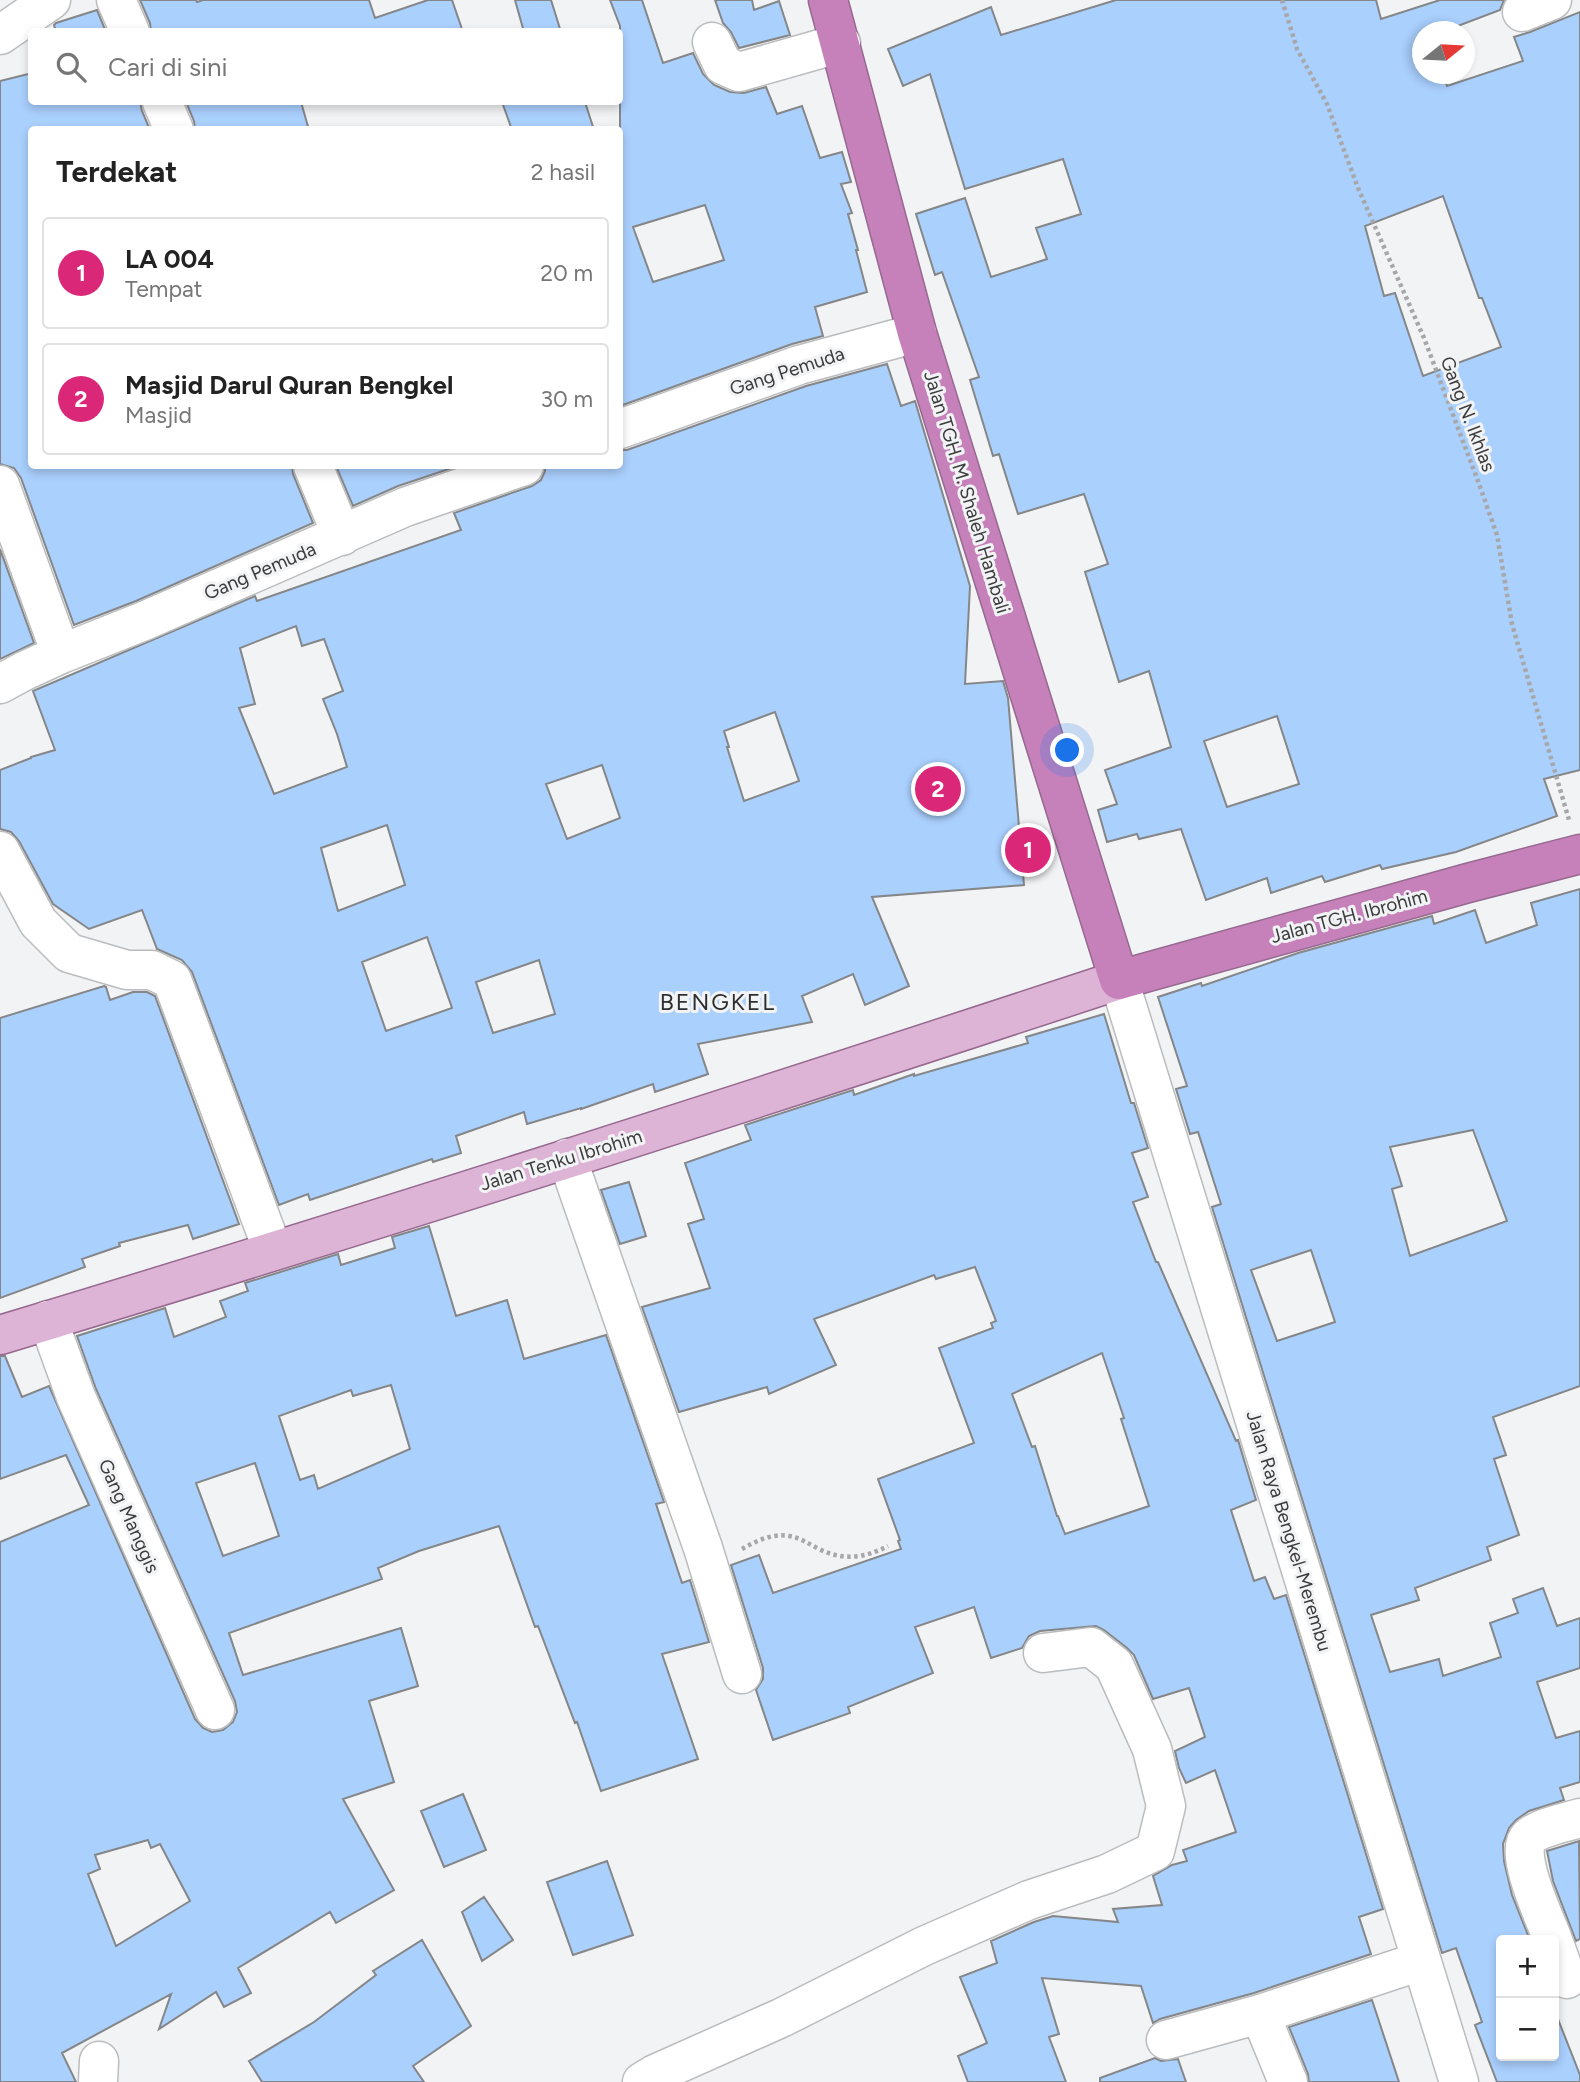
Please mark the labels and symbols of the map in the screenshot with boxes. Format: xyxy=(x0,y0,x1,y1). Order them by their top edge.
north arrow xyxy=(1412,21,1475,84)
street label: Gang Pemuda xyxy=(727,342,847,400)
street label: Gang N. Ikhlas xyxy=(1435,353,1501,475)
street label: Jalan TGH. M. Shaleh Hambali xyxy=(919,368,1015,616)
street label: Gang Pemuda xyxy=(201,537,319,605)
your location xyxy=(1050,733,1084,767)
pin: 2 xyxy=(915,763,961,815)
pin: 1 xyxy=(1005,824,1051,876)
street label: Jalan TGH. Ibrohim xyxy=(1268,884,1430,948)
district label: BENGKEL xyxy=(660,988,776,1016)
street label: Jalan Tenku Ibrohim xyxy=(477,1124,645,1196)
street label: Jalan Raya Bengkel-Merembu xyxy=(1241,1408,1337,1654)
street label: Gang Manggis xyxy=(94,1455,164,1577)

